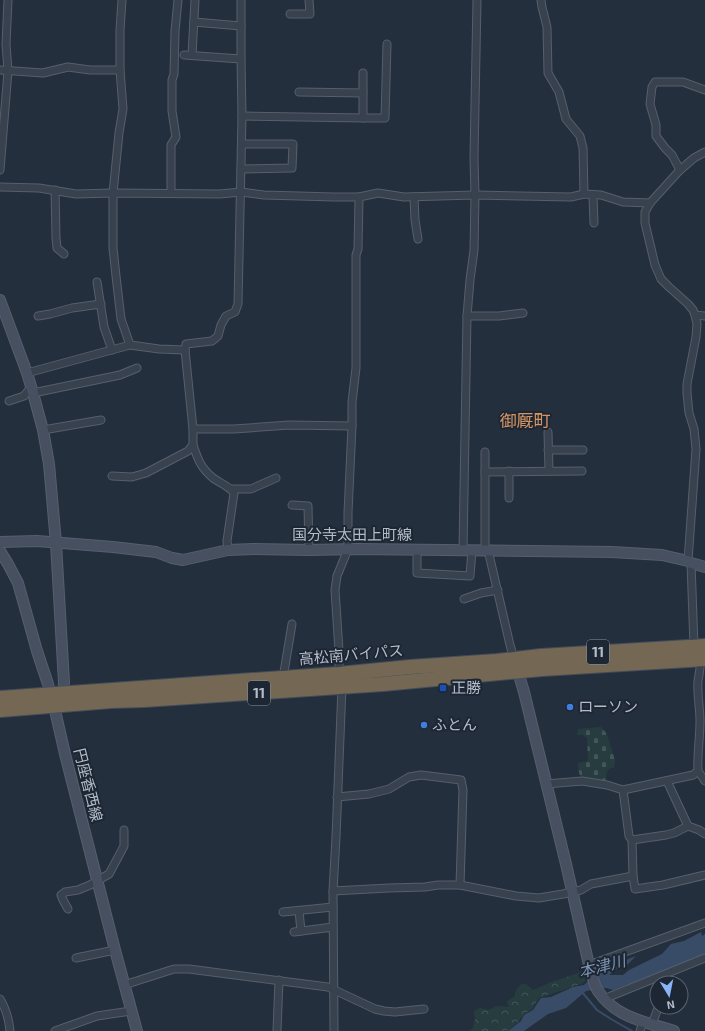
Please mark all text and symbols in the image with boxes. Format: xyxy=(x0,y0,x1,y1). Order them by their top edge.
district label: 御厩町 xyxy=(500,410,551,430)
street label: 国分寺太田上町線 xyxy=(292,525,412,543)
street label: 高松南バイパス xyxy=(298,640,404,668)
road number: 11 xyxy=(587,640,609,664)
place label: 正勝 xyxy=(451,678,481,696)
road number: 11 xyxy=(248,681,270,705)
marker: 正勝 xyxy=(438,683,448,693)
place label: ローソン xyxy=(578,697,638,715)
marker: ローソン xyxy=(565,702,575,712)
place label: ふとん xyxy=(432,715,477,733)
marker: ふとん xyxy=(419,720,429,730)
street label: 円座香西線 xyxy=(71,746,107,823)
water label: 本津川 xyxy=(576,950,629,981)
north arrow xyxy=(649,975,689,1015)
text: N xyxy=(666,998,676,1012)

